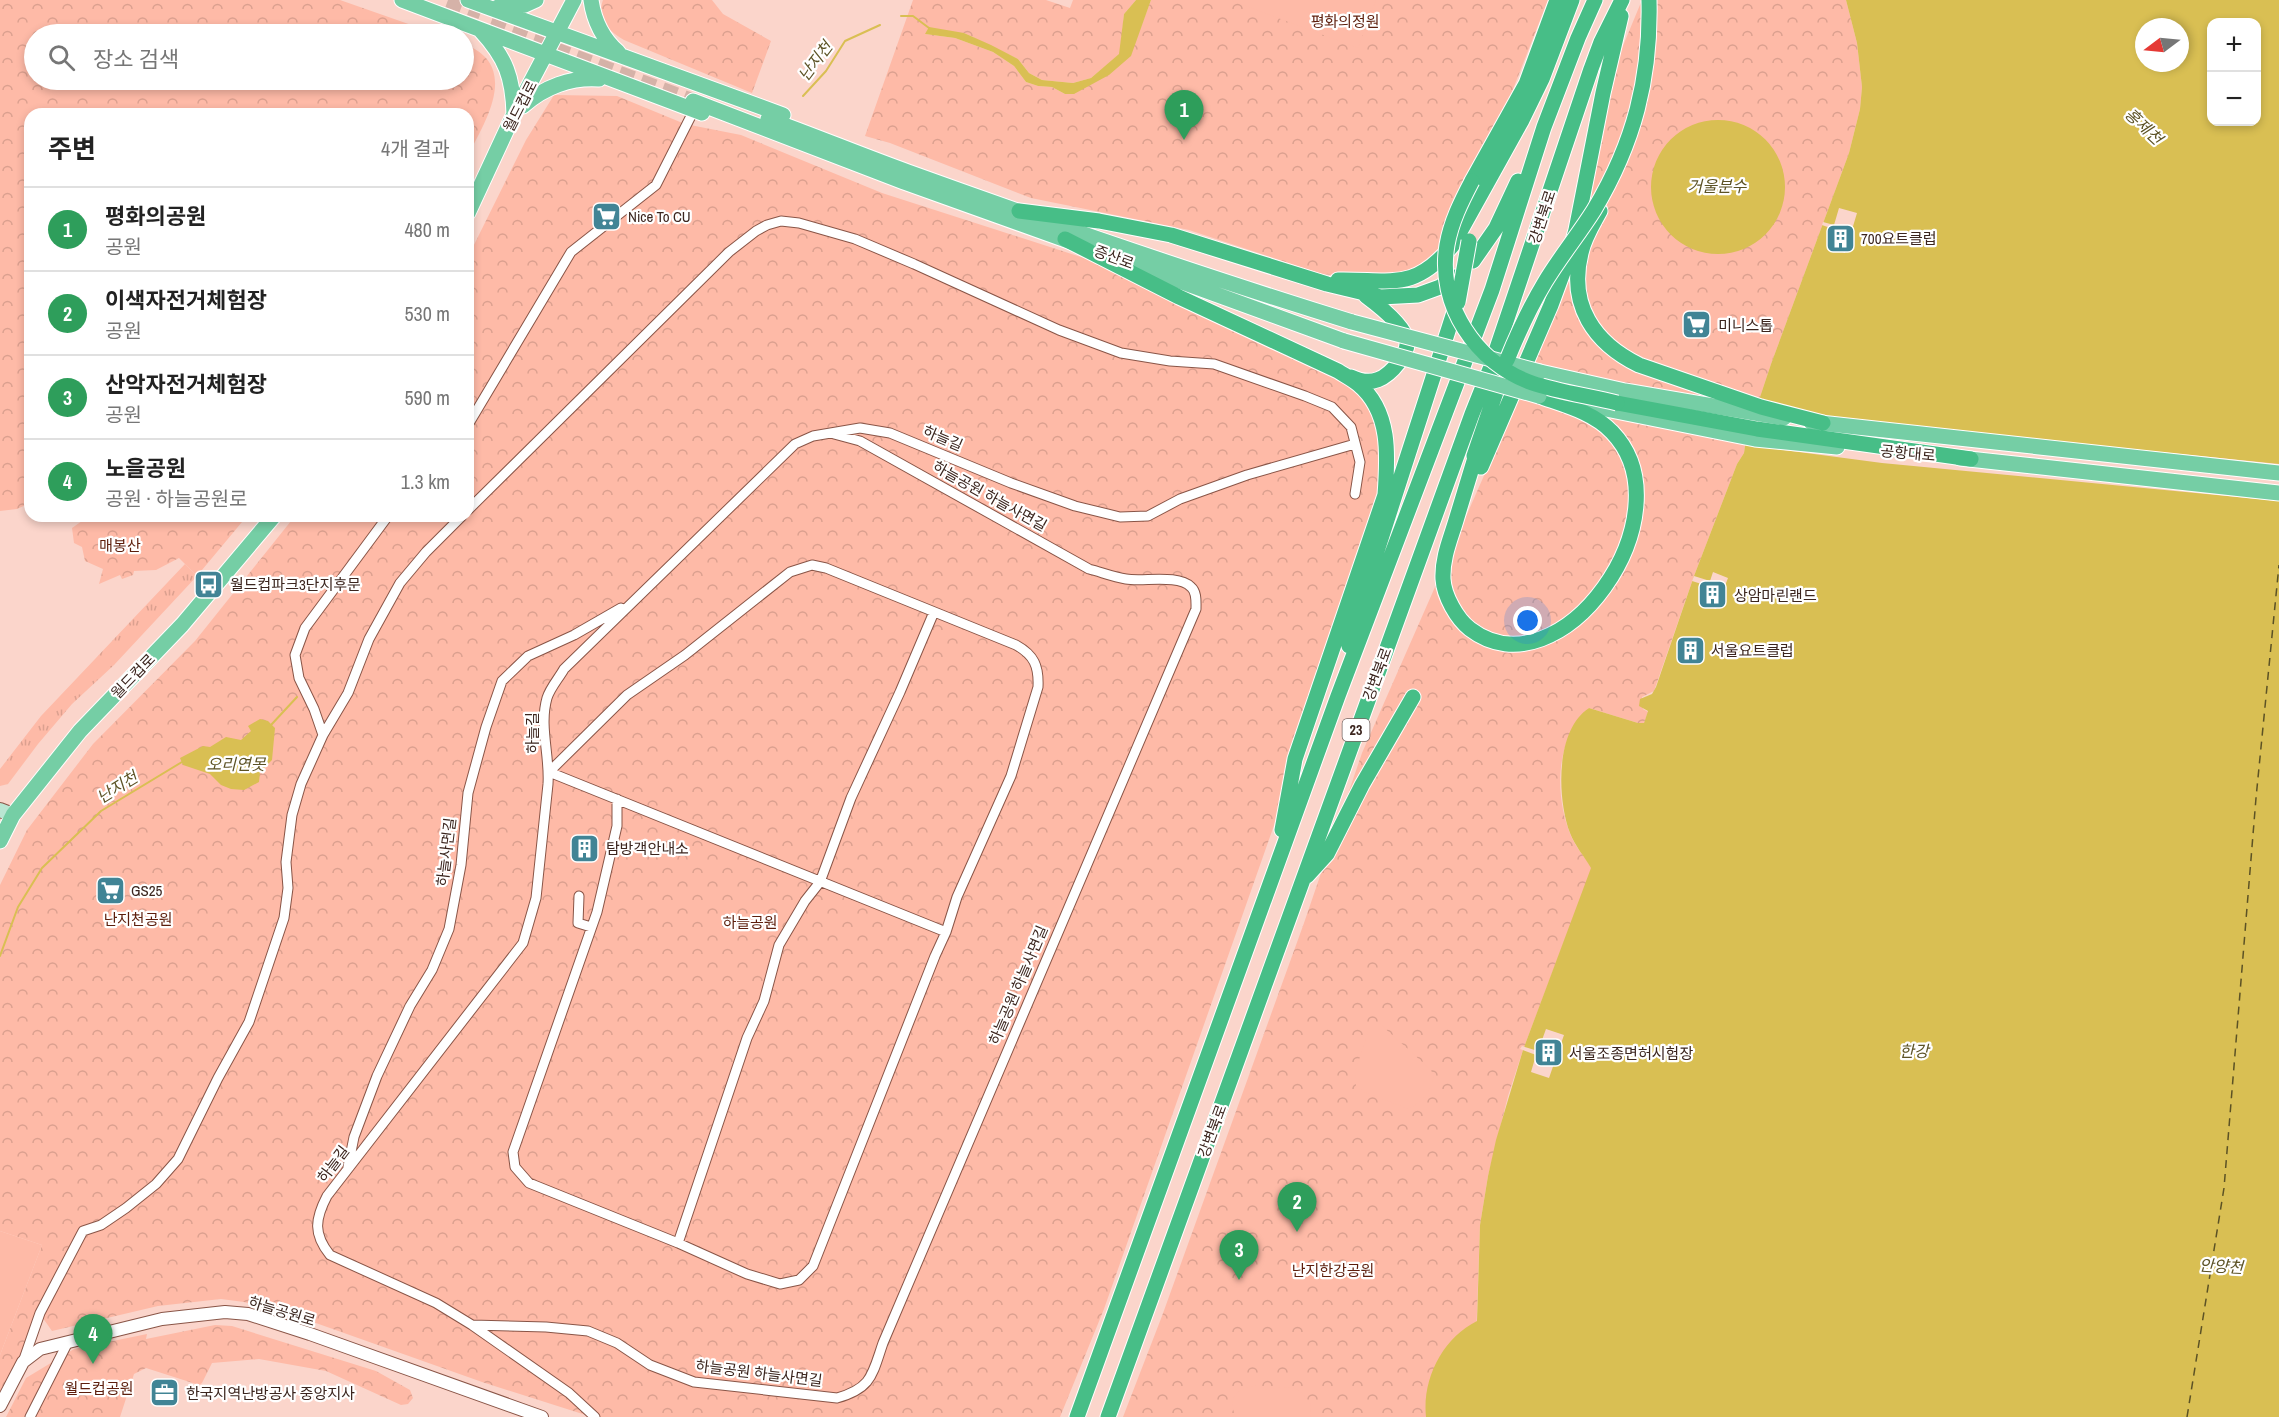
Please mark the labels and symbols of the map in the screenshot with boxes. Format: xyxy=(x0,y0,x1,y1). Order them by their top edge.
park label: 평화의정원 xyxy=(1310,11,1380,32)
north arrow xyxy=(2135,18,2189,72)
water label: 난지천 xyxy=(793,35,838,85)
street label: 월드컵로 xyxy=(498,77,542,135)
pin: 1 xyxy=(1164,90,1204,140)
water label: 홍제천 xyxy=(2120,103,2169,151)
water label: 거울분수 xyxy=(1688,175,1748,197)
street label: 강변북로 xyxy=(1523,188,1561,246)
supermarket icon: Nice To CU xyxy=(591,200,623,232)
place label: Nice To CU xyxy=(628,206,691,227)
building icon: 700요트클럽 xyxy=(1824,222,1856,254)
place label: 700요트클럽 xyxy=(1861,228,1937,249)
street label: 증산로 xyxy=(1091,240,1137,274)
supermarket icon: 미니스톱 xyxy=(1681,309,1713,341)
place label: 미니스톱 xyxy=(1718,315,1773,336)
street label: 하늘길 xyxy=(920,420,966,456)
street label: 공항대로 xyxy=(1880,440,1936,466)
street label: 하늘공원 하늘사면길 xyxy=(929,456,1051,536)
park label: 매봉산 xyxy=(99,535,141,556)
bus stop icon: 월드컵파크3단지후문 xyxy=(193,568,225,600)
place label: 월드컵파크3단지후문 xyxy=(230,574,361,595)
building icon: 상암마린랜드 xyxy=(1697,579,1729,611)
place label: 상암마린랜드 xyxy=(1734,585,1817,606)
your location xyxy=(1513,606,1542,635)
building icon: 서울요트클럽 xyxy=(1674,634,1706,666)
place label: 서울요트클럽 xyxy=(1711,640,1794,661)
street label: 강변북로 xyxy=(1358,644,1396,704)
street label: 월드컵로 xyxy=(106,649,160,703)
street label: 하늘길 xyxy=(522,712,543,754)
road number: 23 xyxy=(1342,719,1370,741)
water label: 오리연못 xyxy=(207,753,267,775)
water label: 난지천 xyxy=(92,765,143,808)
street label: 하늘사면길 xyxy=(431,816,461,888)
building icon: 탐방객안내소 xyxy=(569,832,601,864)
place label: 탐방객안내소 xyxy=(606,838,689,859)
supermarket icon: GS25 xyxy=(94,874,126,906)
place label: GS25 xyxy=(131,880,163,901)
park label: 난지천공원 xyxy=(103,909,173,930)
park label: 하늘공원 xyxy=(722,912,778,933)
street label: 하늘공원 하늘사면길 xyxy=(983,922,1053,1048)
building icon: 서울조종면허시험장 xyxy=(1532,1037,1564,1069)
water label: 한강 xyxy=(1899,1040,1931,1062)
place label: 서울조종면허시험장 xyxy=(1569,1043,1693,1064)
street label: 강변북로 xyxy=(1193,1101,1231,1161)
street label: 하늘길 xyxy=(312,1141,354,1187)
pin: 2 xyxy=(1278,1182,1316,1232)
pin: 3 xyxy=(1220,1230,1258,1280)
water label: 안양천 xyxy=(2198,1254,2246,1278)
park label: 난지한강공원 xyxy=(1292,1260,1374,1281)
street label: 하늘공원로 xyxy=(246,1291,318,1331)
pin: 4 xyxy=(74,1314,112,1364)
street label: 하늘공원 하늘사면길 xyxy=(694,1355,824,1391)
office icon: 한국지역난방공사 중앙지사 xyxy=(149,1377,181,1409)
park label: 월드컵공원 xyxy=(64,1378,134,1399)
place label: 한국지역난방공사 중앙지사 xyxy=(186,1383,355,1404)

